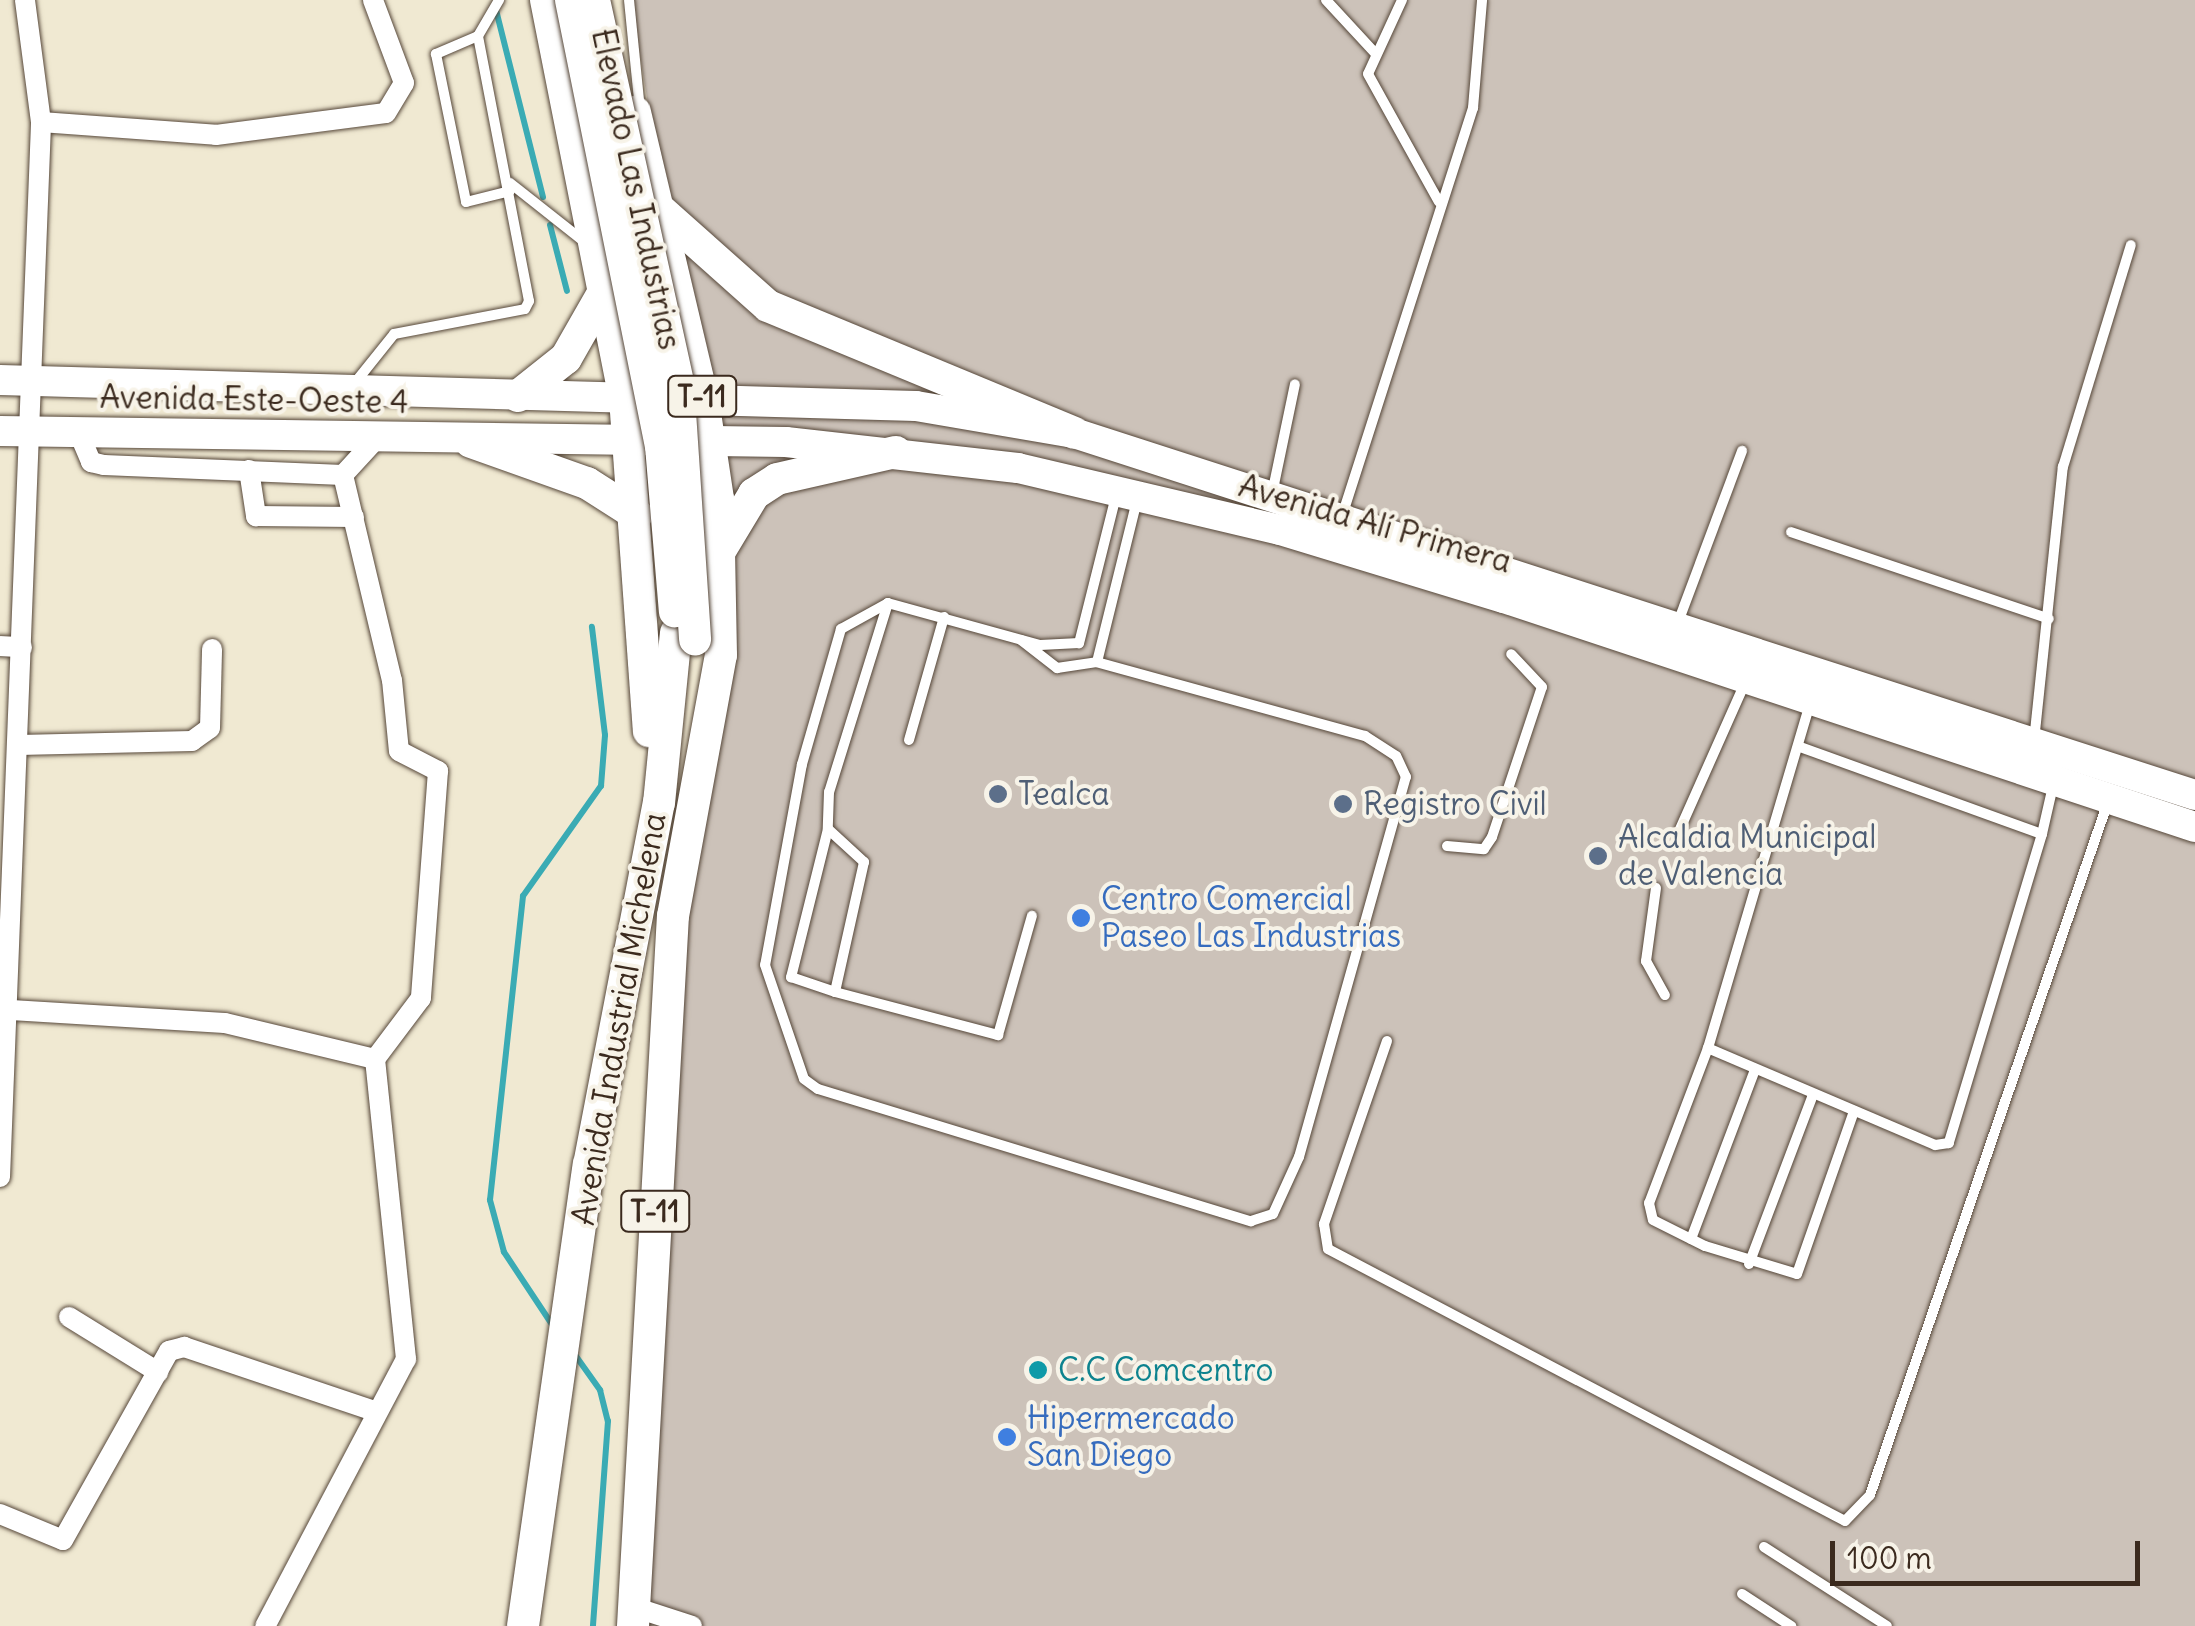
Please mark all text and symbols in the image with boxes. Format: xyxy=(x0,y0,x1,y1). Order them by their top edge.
street label: Elevado Las Industrias xyxy=(583,25,689,353)
road number: T-11 xyxy=(667,371,737,421)
street label: Avenida Este-Oeste 4 xyxy=(99,378,409,422)
street label: Avenida Alí Primera xyxy=(1234,467,1516,581)
place label: Tealca xyxy=(1018,775,1109,813)
marker: Tealca xyxy=(987,783,1009,805)
place label: Registro Civil xyxy=(1363,785,1547,823)
marker: Registro Civil xyxy=(1332,793,1354,815)
street label: Avenida Industrial Michelena xyxy=(564,810,674,1228)
place label: Alcaldia Municipal de Valencia xyxy=(1618,819,1876,894)
marker: Alcaldia Municipal de Valencia xyxy=(1587,845,1609,867)
place label: Centro Comercial Paseo Las Industrias xyxy=(1101,881,1401,956)
marker: Centro Comercial Paseo Las Industrias xyxy=(1070,907,1092,929)
road number: T-11 xyxy=(620,1186,690,1236)
place label: C.C Comcentro xyxy=(1058,1351,1273,1389)
marker: C.C Comcentro xyxy=(1027,1359,1049,1381)
place label: Hipermercado San Diego xyxy=(1027,1400,1235,1475)
marker: Hipermercado San Diego xyxy=(996,1426,1018,1448)
scale bar xyxy=(1835,1521,2145,1583)
text: 100 m xyxy=(1847,1539,1932,1577)

